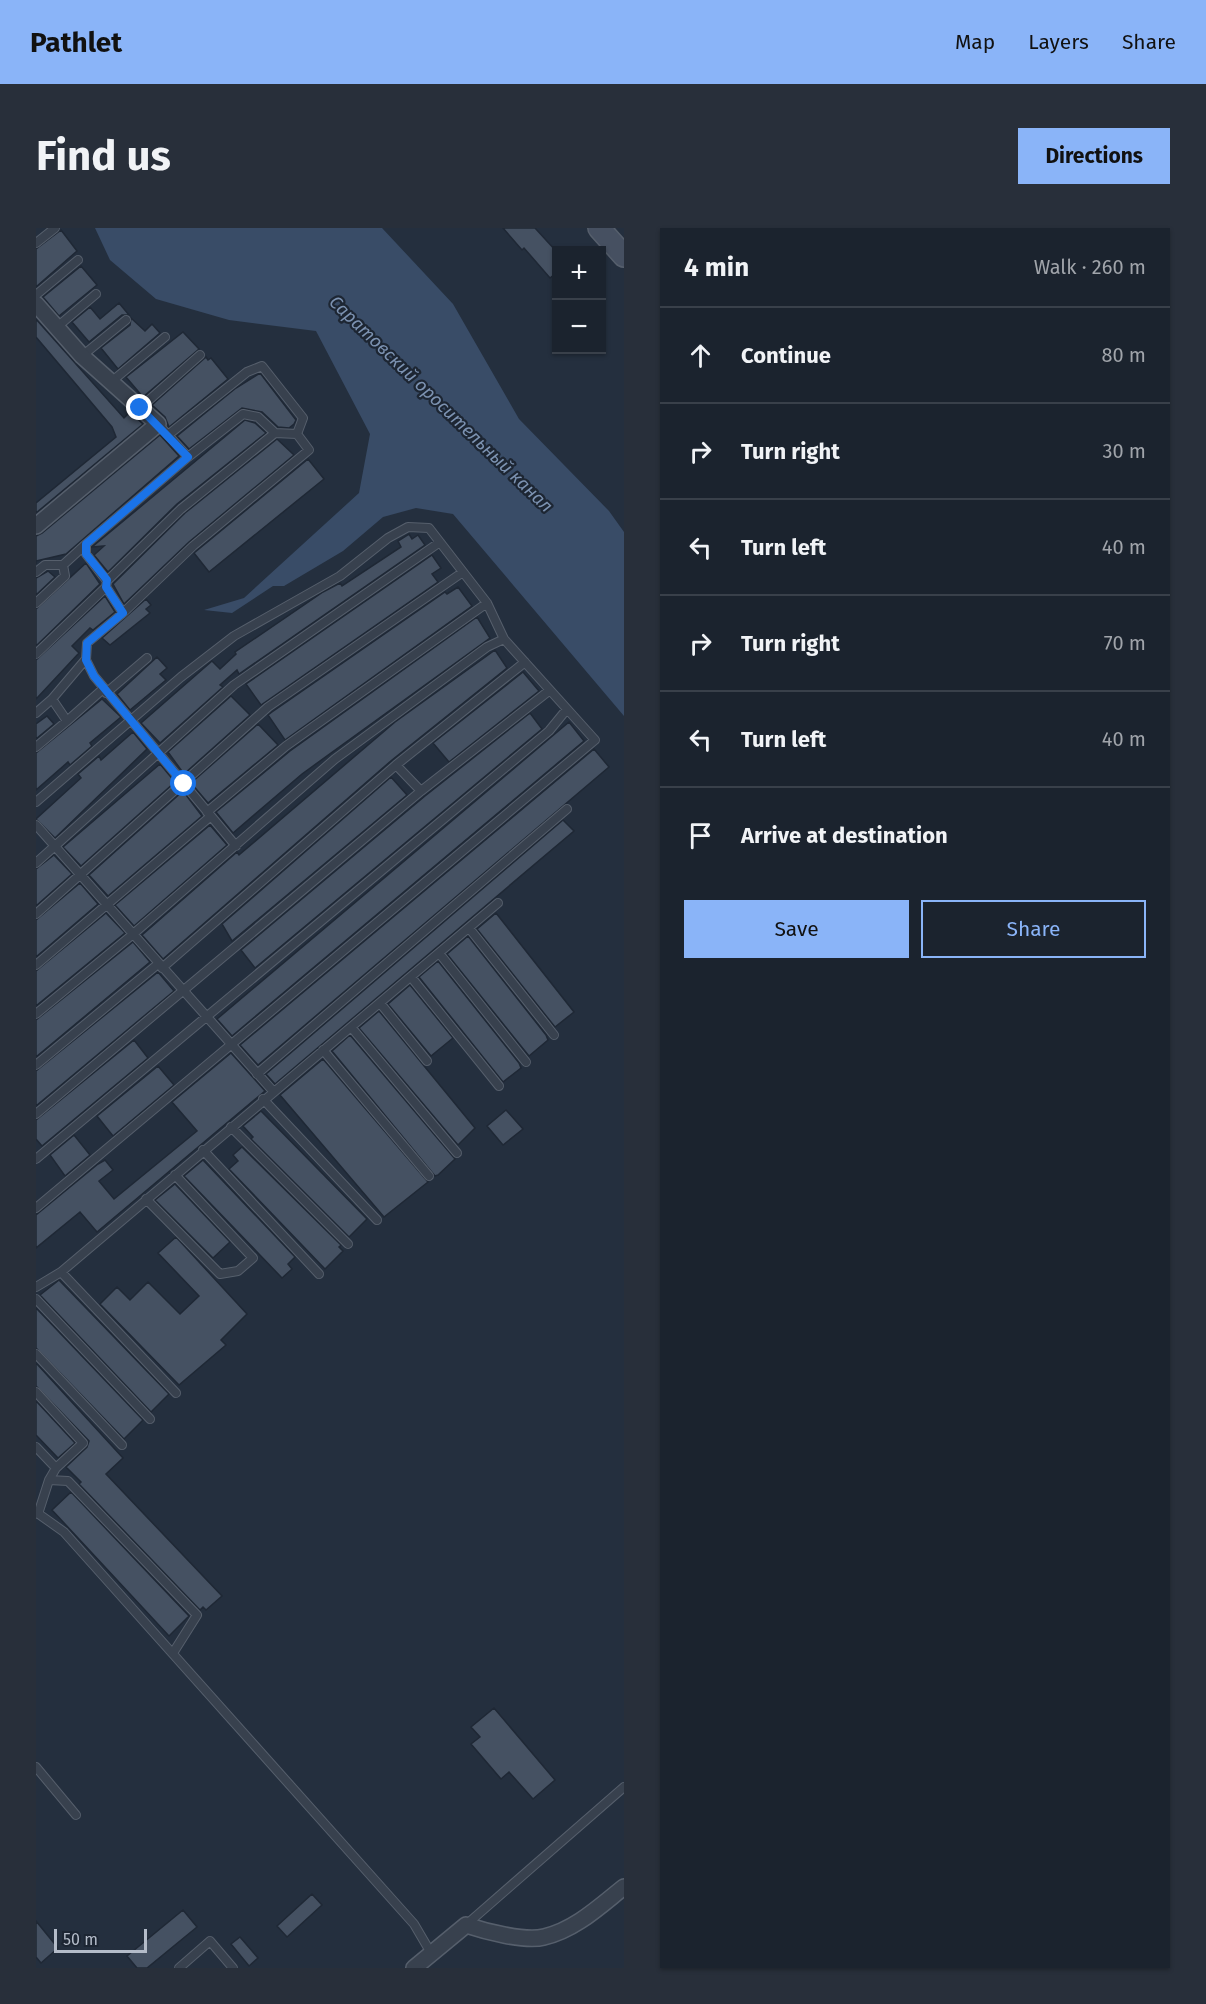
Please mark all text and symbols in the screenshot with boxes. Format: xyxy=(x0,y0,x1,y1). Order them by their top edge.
text: Pathlet xyxy=(30,26,122,59)
text: Map xyxy=(955,29,995,55)
text: Layers xyxy=(1028,29,1089,55)
text: Share xyxy=(1122,29,1176,55)
button: Directions xyxy=(1018,128,1170,184)
text: Find us xyxy=(36,131,171,181)
map controls xyxy=(552,246,606,354)
button: + xyxy=(552,246,606,300)
text: 4 min xyxy=(684,252,749,283)
text: Walk · 260 m xyxy=(1034,255,1146,279)
water label: Саратовский оросительный канал xyxy=(325,291,557,517)
button: − xyxy=(552,300,606,354)
icon: ahead xyxy=(684,339,717,372)
text: Continue xyxy=(741,342,831,369)
text: 80 m xyxy=(1101,343,1146,367)
route end xyxy=(126,394,152,420)
icon: right xyxy=(684,435,717,468)
text: Turn right xyxy=(741,438,840,465)
text: 30 m xyxy=(1102,439,1146,463)
icon: left xyxy=(684,531,717,564)
text: Turn left xyxy=(741,534,826,561)
text: 40 m xyxy=(1102,535,1146,559)
icon: right xyxy=(684,627,717,660)
text: Turn right xyxy=(741,630,840,657)
text: 70 m xyxy=(1104,631,1146,655)
icon: left xyxy=(684,723,717,756)
text: Turn left xyxy=(741,726,826,753)
text: 40 m xyxy=(1102,727,1146,751)
route start xyxy=(170,770,196,796)
icon: arrive xyxy=(684,819,717,852)
text: Arrive at destination xyxy=(741,822,948,849)
button: Save xyxy=(684,900,909,958)
button: Share xyxy=(921,900,1146,958)
scale bar xyxy=(54,1926,147,1954)
text: 50 m xyxy=(63,1930,98,1949)

